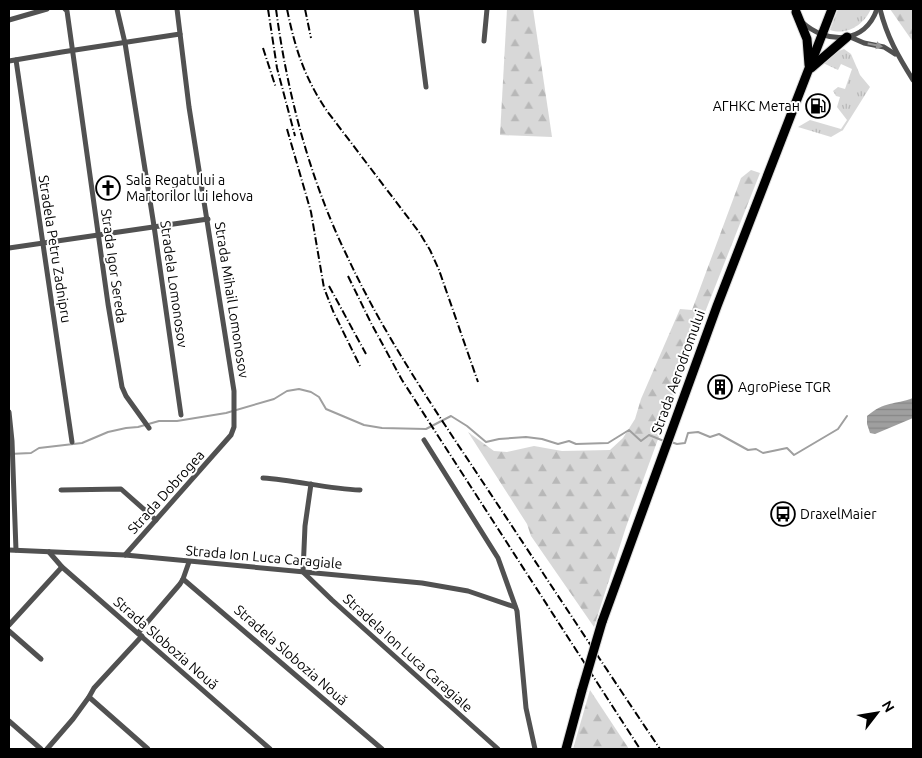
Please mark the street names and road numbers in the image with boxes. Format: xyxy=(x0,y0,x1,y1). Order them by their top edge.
street label: Stradela Petru Zadnipru xyxy=(35,174,75,324)
street label: Strada Igor Sereda xyxy=(98,208,130,324)
street label: Stradela Lomonosov xyxy=(157,219,191,349)
street label: Strada Mihail Lomonosov xyxy=(212,221,252,379)
street label: Strada Aerodromului xyxy=(648,308,708,436)
street label: Strada Dobrogea xyxy=(124,447,208,537)
street label: Strada Ion Luca Caragiale xyxy=(185,542,343,572)
street label: Stradela Ion Luca Caragiale xyxy=(340,591,476,715)
street label: Strada Slobozia Nouă xyxy=(111,593,221,693)
street label: Stradela Slobozia Nouă xyxy=(231,602,351,708)

